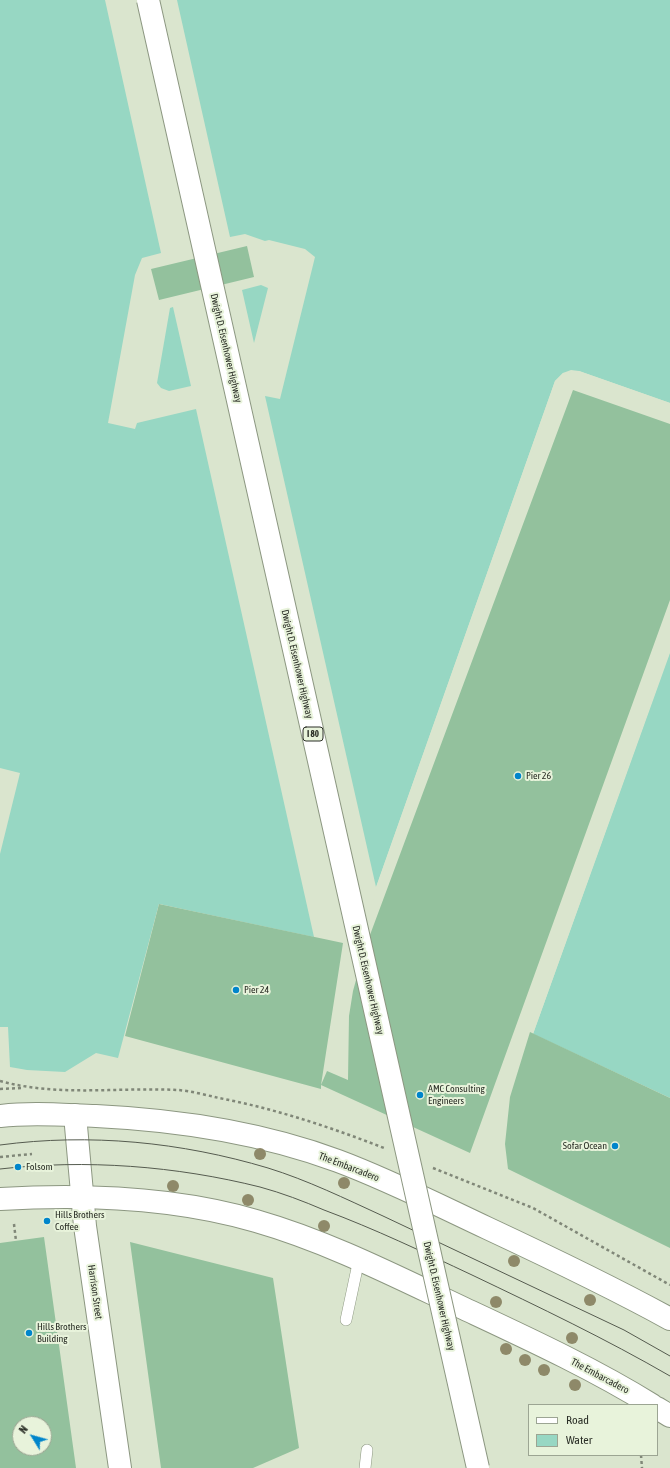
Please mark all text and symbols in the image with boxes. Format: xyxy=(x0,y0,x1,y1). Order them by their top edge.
street label: Dwight D. Eisenhower Highway xyxy=(208,292,244,404)
street label: Dwight D. Eisenhower Highway xyxy=(279,608,315,720)
road number: I 80 xyxy=(303,727,323,741)
place label: Pier 26 xyxy=(526,770,551,782)
marker: Pier 26 xyxy=(513,771,523,781)
street label: Dwight D. Eisenhower Highway xyxy=(350,924,386,1036)
place label: Pier 24 xyxy=(244,984,269,996)
marker: Pier 24 xyxy=(231,985,241,995)
place label: AMC Consulting Engineers xyxy=(428,1083,485,1106)
marker: AMC Consulting Engineers xyxy=(415,1090,425,1100)
place label: Sofar Ocean xyxy=(563,1140,607,1152)
marker: Sofar Ocean xyxy=(610,1141,620,1151)
street label: The Embarcadero xyxy=(317,1150,381,1184)
place label: Folsom xyxy=(26,1161,53,1173)
marker: Folsom xyxy=(13,1162,23,1172)
place label: Hills Brothers Coffee xyxy=(55,1209,104,1232)
marker: Hills Brothers Coffee xyxy=(42,1216,52,1226)
street label: Dwight D. Eisenhower Highway xyxy=(421,1240,457,1352)
street label: Harrison Street xyxy=(85,1264,105,1320)
place label: Hills Brothers Building xyxy=(37,1321,86,1344)
marker: Hills Brothers Building xyxy=(24,1328,34,1338)
street label: The Embarcadero xyxy=(569,1356,631,1396)
legend xyxy=(528,1404,658,1456)
text: Road xyxy=(566,1413,589,1427)
north arrow xyxy=(12,1416,52,1456)
text: N xyxy=(16,1423,30,1436)
text: Water xyxy=(566,1433,592,1447)

